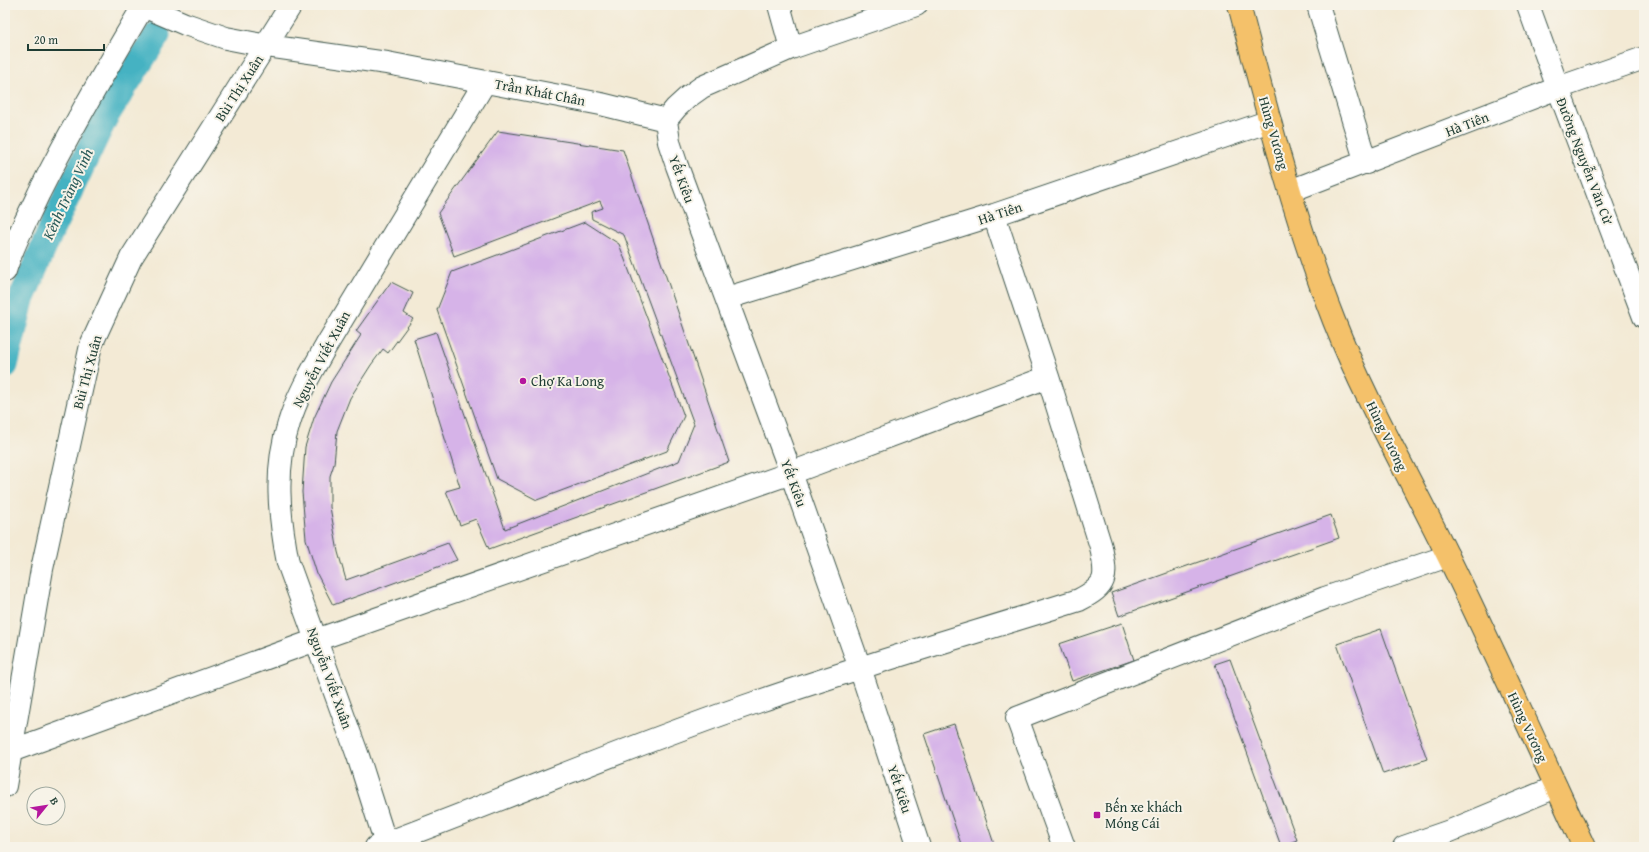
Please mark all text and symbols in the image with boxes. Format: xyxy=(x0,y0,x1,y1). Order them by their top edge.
scale bar xyxy=(28,26,104,52)
text: 20 m xyxy=(34,31,58,48)
street label: Bùi Thị Xuân xyxy=(210,51,268,125)
street label: Trần Khát Chân xyxy=(493,73,587,111)
street label: Hùng Vương xyxy=(1254,94,1294,172)
street label: Đường Nguyễn Văn Cừ xyxy=(1552,95,1618,227)
street label: Hà Tiên xyxy=(1442,107,1492,141)
water label: Kênh Tràng Vinh xyxy=(37,144,98,244)
street label: Yết Kiêu xyxy=(664,152,700,206)
street label: Hà Tiên xyxy=(975,196,1025,229)
street label: Nguyễn Viết Xuân xyxy=(287,307,355,411)
street label: Bùi Thị Xuân xyxy=(68,333,107,411)
place label: Chợ Ka Long xyxy=(531,371,604,391)
marker: Chợ Ka Long xyxy=(518,376,528,386)
street label: Hùng Vương xyxy=(1361,398,1413,474)
street label: Yết Kiêu xyxy=(776,456,812,510)
street label: Nguyễn Viết Xuân xyxy=(302,624,358,732)
street label: Hùng Vương xyxy=(1503,689,1553,765)
street label: Yết Kiêu xyxy=(883,762,917,816)
north arrow xyxy=(26,786,66,826)
text: B xyxy=(46,794,63,808)
place label: Bến xe khách Móng Cái xyxy=(1105,797,1183,833)
marker: Bến xe khách Móng Cái xyxy=(1092,810,1102,820)

